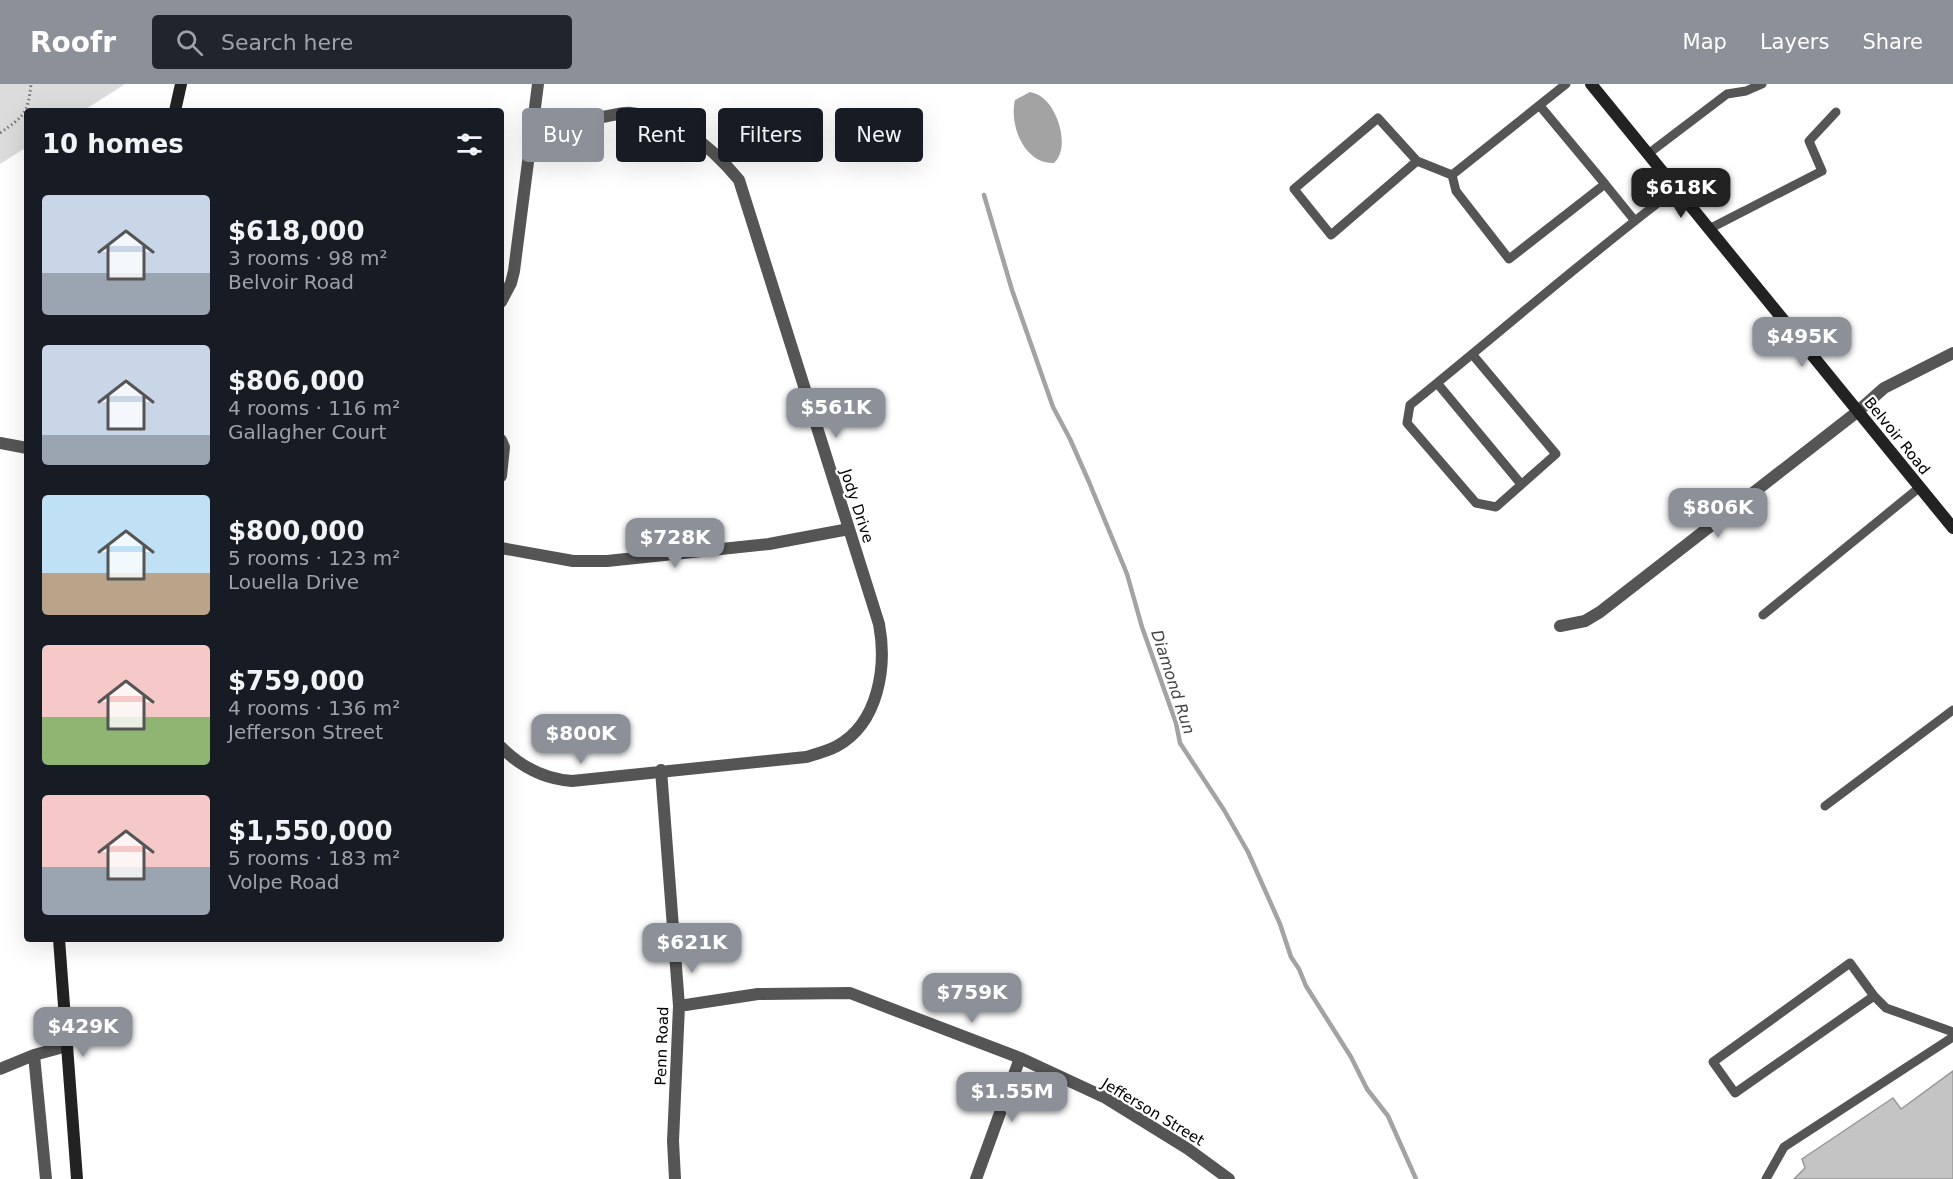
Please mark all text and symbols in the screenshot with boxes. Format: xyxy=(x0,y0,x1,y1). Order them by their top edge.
search box xyxy=(152,15,572,69)
text: Roofr xyxy=(30,26,116,59)
icon: search xyxy=(173,26,206,59)
text: Search here xyxy=(221,30,353,55)
text: Map xyxy=(1683,30,1727,54)
text: Layers xyxy=(1760,30,1829,54)
text: Share xyxy=(1862,30,1923,54)
chip: Buy xyxy=(522,108,604,162)
chip: Rent xyxy=(616,108,706,162)
chip: Filters xyxy=(718,108,823,162)
chip: New xyxy=(835,108,923,162)
icon: filters xyxy=(453,128,486,161)
text: 10 homes xyxy=(42,129,184,159)
pin: $618K xyxy=(1639,168,1723,219)
text: $618K xyxy=(1645,175,1717,199)
text: $618,000 xyxy=(228,216,365,246)
icon: home xyxy=(90,219,162,291)
text: 3 rooms · 98 m² xyxy=(228,246,388,270)
text: Belvoir Road xyxy=(228,270,354,294)
pin: $495K xyxy=(1760,317,1844,368)
text: $495K xyxy=(1766,324,1838,348)
text: $806,000 xyxy=(228,366,365,396)
icon: home xyxy=(90,369,162,441)
pin: $561K xyxy=(794,388,878,439)
street label: Belvoir Road xyxy=(1860,394,1934,478)
text: $561K xyxy=(800,395,872,419)
text: 4 rooms · 116 m² xyxy=(228,396,400,420)
text: Gallagher Court xyxy=(228,420,386,444)
street label: Jody Drive xyxy=(836,466,877,545)
pin: $806K xyxy=(1676,488,1760,539)
text: $806K xyxy=(1682,495,1754,519)
text: $800,000 xyxy=(228,516,365,546)
pin: $728K xyxy=(633,518,717,569)
icon: home xyxy=(90,519,162,591)
text: $728K xyxy=(639,525,711,549)
text: 5 rooms · 123 m² xyxy=(228,546,400,570)
text: Louella Drive xyxy=(228,570,359,594)
water label: Diamond Run xyxy=(1147,627,1199,737)
text: $759,000 xyxy=(228,666,365,696)
icon: home xyxy=(90,669,162,741)
text: 4 rooms · 136 m² xyxy=(228,696,400,720)
pin: $800K xyxy=(539,714,623,765)
text: Jefferson Street xyxy=(228,720,383,744)
text: $800K xyxy=(545,721,617,745)
text: $1,550,000 xyxy=(228,816,392,846)
icon: home xyxy=(90,819,162,891)
text: 5 rooms · 183 m² xyxy=(228,846,400,870)
text: Volpe Road xyxy=(228,870,339,894)
pin: $621K xyxy=(650,923,734,974)
text: $621K xyxy=(656,930,728,954)
pin: $759K xyxy=(930,973,1014,1024)
text: $759K xyxy=(936,980,1008,1004)
street label: Penn Road xyxy=(652,1006,672,1086)
pin: $429K xyxy=(41,1007,125,1058)
text: $429K xyxy=(47,1014,119,1038)
pin: $1.55M xyxy=(963,1072,1061,1123)
street label: Jefferson Street xyxy=(1098,1074,1208,1150)
text: $1.55M xyxy=(970,1079,1054,1103)

